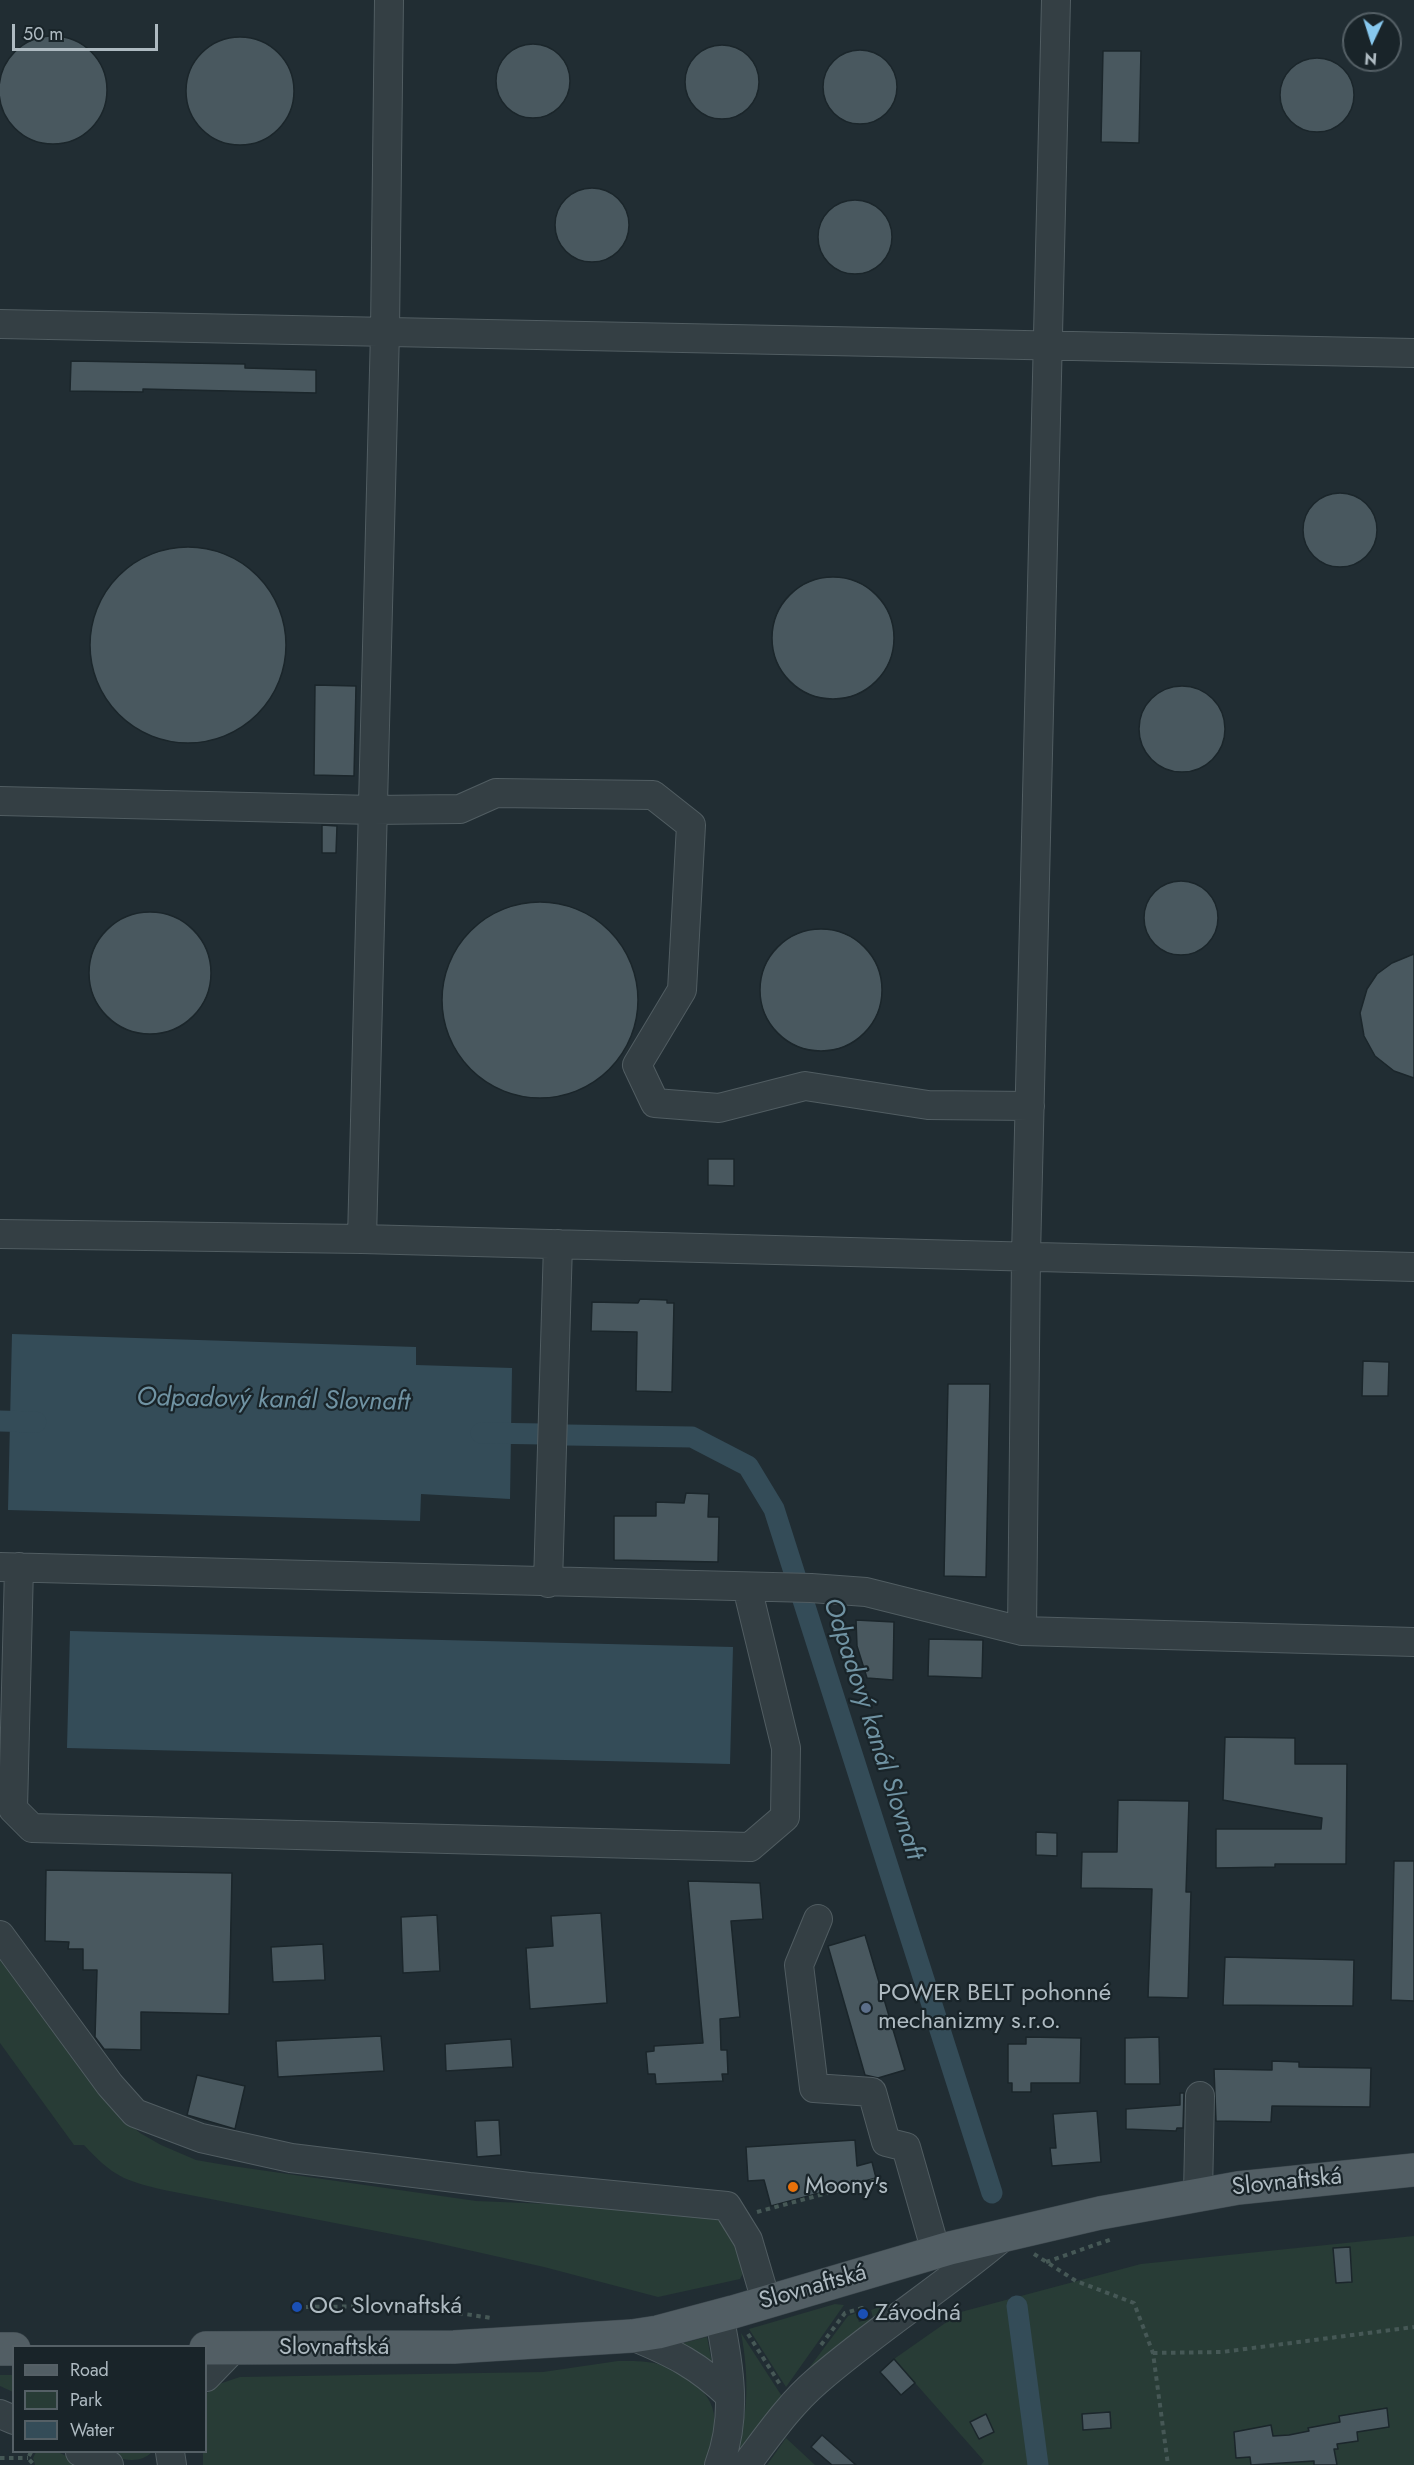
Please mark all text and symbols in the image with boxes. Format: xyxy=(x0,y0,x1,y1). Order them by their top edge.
scale bar xyxy=(15,12,160,50)
north arrow xyxy=(1342,12,1402,72)
text: 50 m xyxy=(23,21,63,47)
text: N xyxy=(1364,47,1378,70)
water label: Odpadový kanál Slovnaft xyxy=(136,1383,410,1419)
water label: Odpadový kanál Slovnaft xyxy=(815,1594,929,1864)
place label: POWER BELT pohonné mechanizmy s.r.o. xyxy=(878,1980,1111,2036)
marker: POWER BELT pohonné mechanizmy s.r.o. xyxy=(859,2001,873,2015)
street label: Slovnaftská xyxy=(1230,2163,1344,2203)
place label: Moony's xyxy=(805,2173,888,2201)
marker: Moony's xyxy=(786,2180,800,2194)
street label: Slovnaftská xyxy=(756,2259,870,2317)
place label: OC Slovnaftská xyxy=(309,2293,462,2321)
marker: OC Slovnaftská xyxy=(290,2300,304,2314)
place label: Závodná xyxy=(875,2300,961,2328)
marker: Závodná xyxy=(856,2307,870,2321)
street label: Slovnaftská xyxy=(279,2334,389,2362)
legend xyxy=(12,2345,207,2453)
text: Road xyxy=(70,2357,109,2383)
text: Park xyxy=(70,2387,102,2413)
text: Water xyxy=(70,2417,114,2443)

